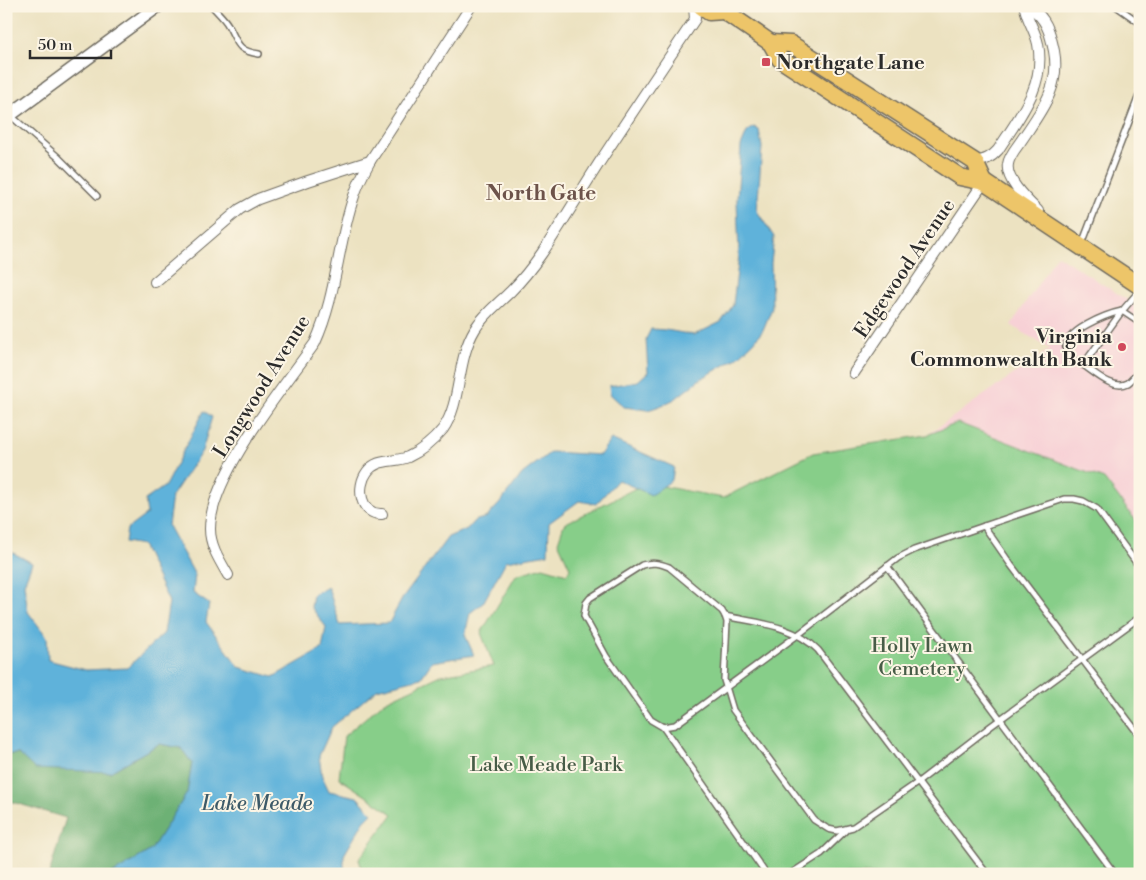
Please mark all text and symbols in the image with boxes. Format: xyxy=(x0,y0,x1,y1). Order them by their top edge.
scale bar xyxy=(30,28,111,60)
text: 50 m xyxy=(38,36,72,55)
place label: Northgate Lane xyxy=(776,51,925,76)
marker: Northgate Lane xyxy=(760,56,772,68)
district label: North Gate xyxy=(486,181,596,207)
street label: Edgewood Avenue xyxy=(849,194,961,343)
street label: Longwood Avenue xyxy=(208,311,316,463)
place label: Virginia Commonwealth Bank xyxy=(910,325,1113,373)
marker: Virginia Commonwealth Bank xyxy=(1116,341,1128,353)
park label: Holly Lawn Cemetery xyxy=(871,634,973,682)
park label: Lake Meade Park xyxy=(470,753,624,778)
water label: Lake Meade xyxy=(201,791,313,817)

